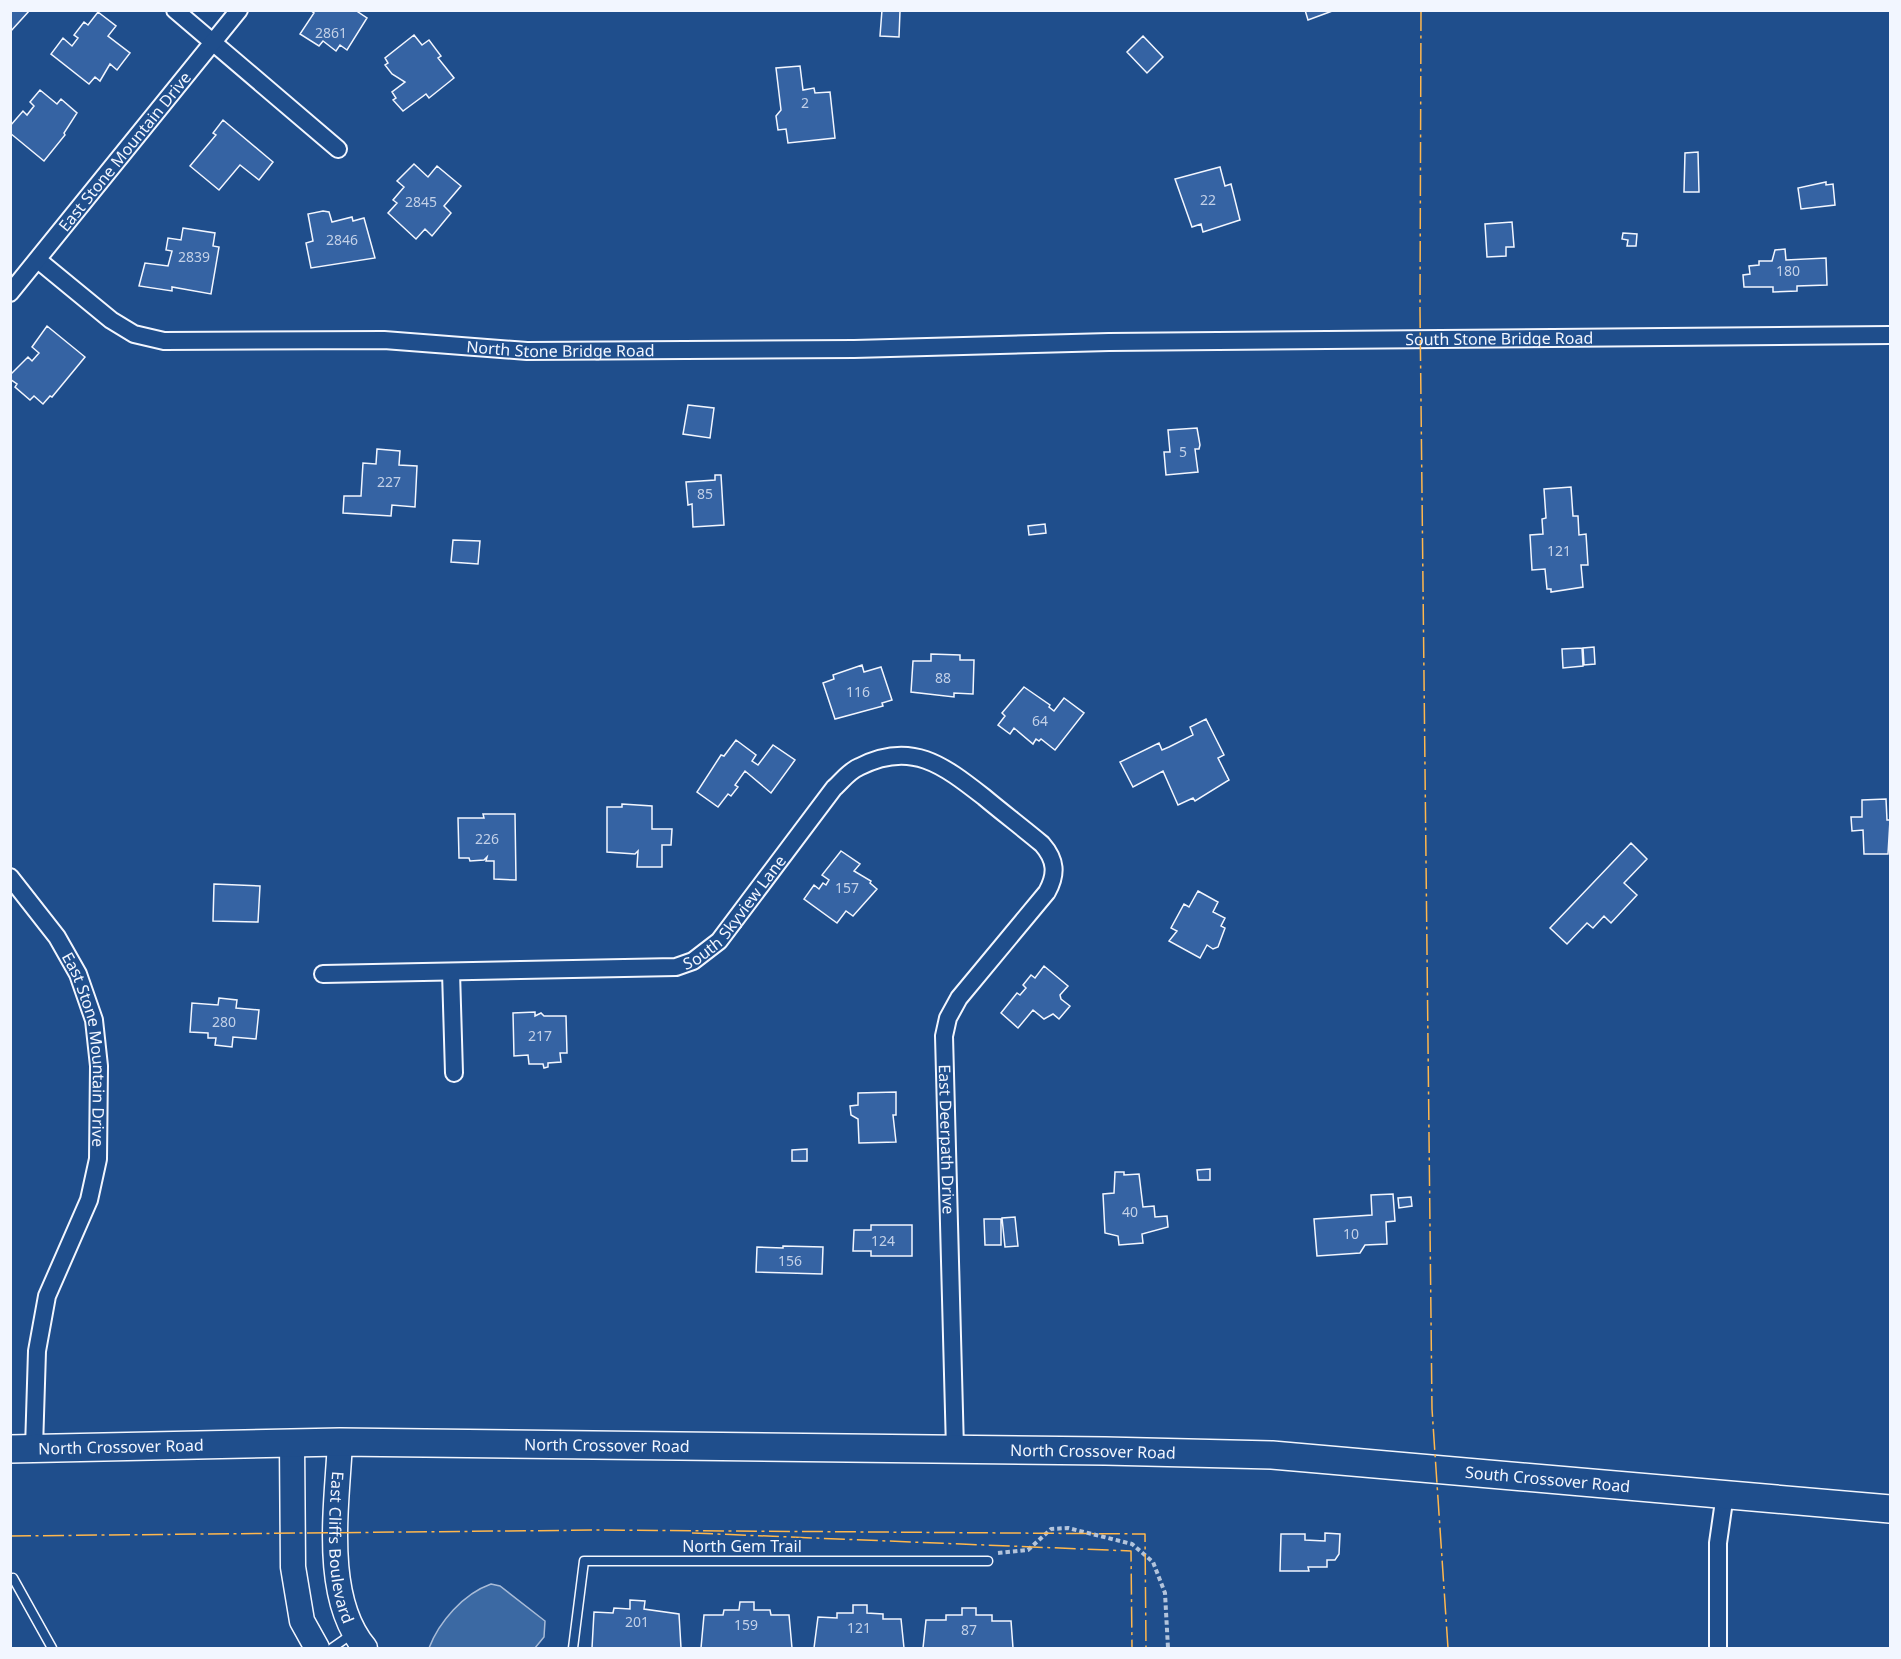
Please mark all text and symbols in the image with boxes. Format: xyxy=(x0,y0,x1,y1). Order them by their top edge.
house number: 2861 xyxy=(315,23,347,42)
street label: East Stone Mountain Drive xyxy=(53,67,196,236)
house number: 2 xyxy=(801,93,809,112)
house number: 22 xyxy=(1200,190,1216,209)
house number: 2845 xyxy=(405,192,437,211)
house number: 2846 xyxy=(326,230,358,249)
house number: 2839 xyxy=(178,247,210,266)
house number: 180 xyxy=(1776,261,1800,280)
street label: South Stone Bridge Road xyxy=(1405,327,1593,350)
street label: North Stone Bridge Road xyxy=(466,335,655,362)
house number: 5 xyxy=(1179,442,1187,461)
house number: 227 xyxy=(377,472,401,491)
house number: 85 xyxy=(697,484,713,503)
house number: 121 xyxy=(1547,541,1571,560)
house number: 88 xyxy=(935,668,951,687)
house number: 116 xyxy=(846,682,870,701)
house number: 64 xyxy=(1032,711,1048,730)
house number: 226 xyxy=(475,829,499,848)
street label: South Skyview Lane xyxy=(680,850,791,975)
house number: 157 xyxy=(835,878,859,897)
street label: East Stone Mountain Drive xyxy=(57,948,110,1147)
house number: 280 xyxy=(212,1012,236,1031)
house number: 217 xyxy=(528,1026,552,1045)
street label: East Deerpath Drive xyxy=(934,1064,960,1215)
house number: 40 xyxy=(1122,1202,1138,1221)
house number: 10 xyxy=(1343,1224,1359,1243)
house number: 124 xyxy=(871,1231,895,1250)
house number: 156 xyxy=(778,1251,802,1270)
street label: North Crossover Road xyxy=(524,1433,690,1457)
street label: North Crossover Road xyxy=(38,1434,204,1459)
street label: North Crossover Road xyxy=(1010,1439,1176,1464)
street label: South Crossover Road xyxy=(1464,1461,1631,1497)
street label: East Cliffs Boulevard xyxy=(324,1471,359,1627)
street label: North Gem Trail xyxy=(682,1535,802,1557)
house number: 201 xyxy=(625,1612,649,1631)
house number: 159 xyxy=(734,1615,758,1634)
house number: 121 xyxy=(847,1618,871,1637)
house number: 87 xyxy=(961,1620,977,1639)

